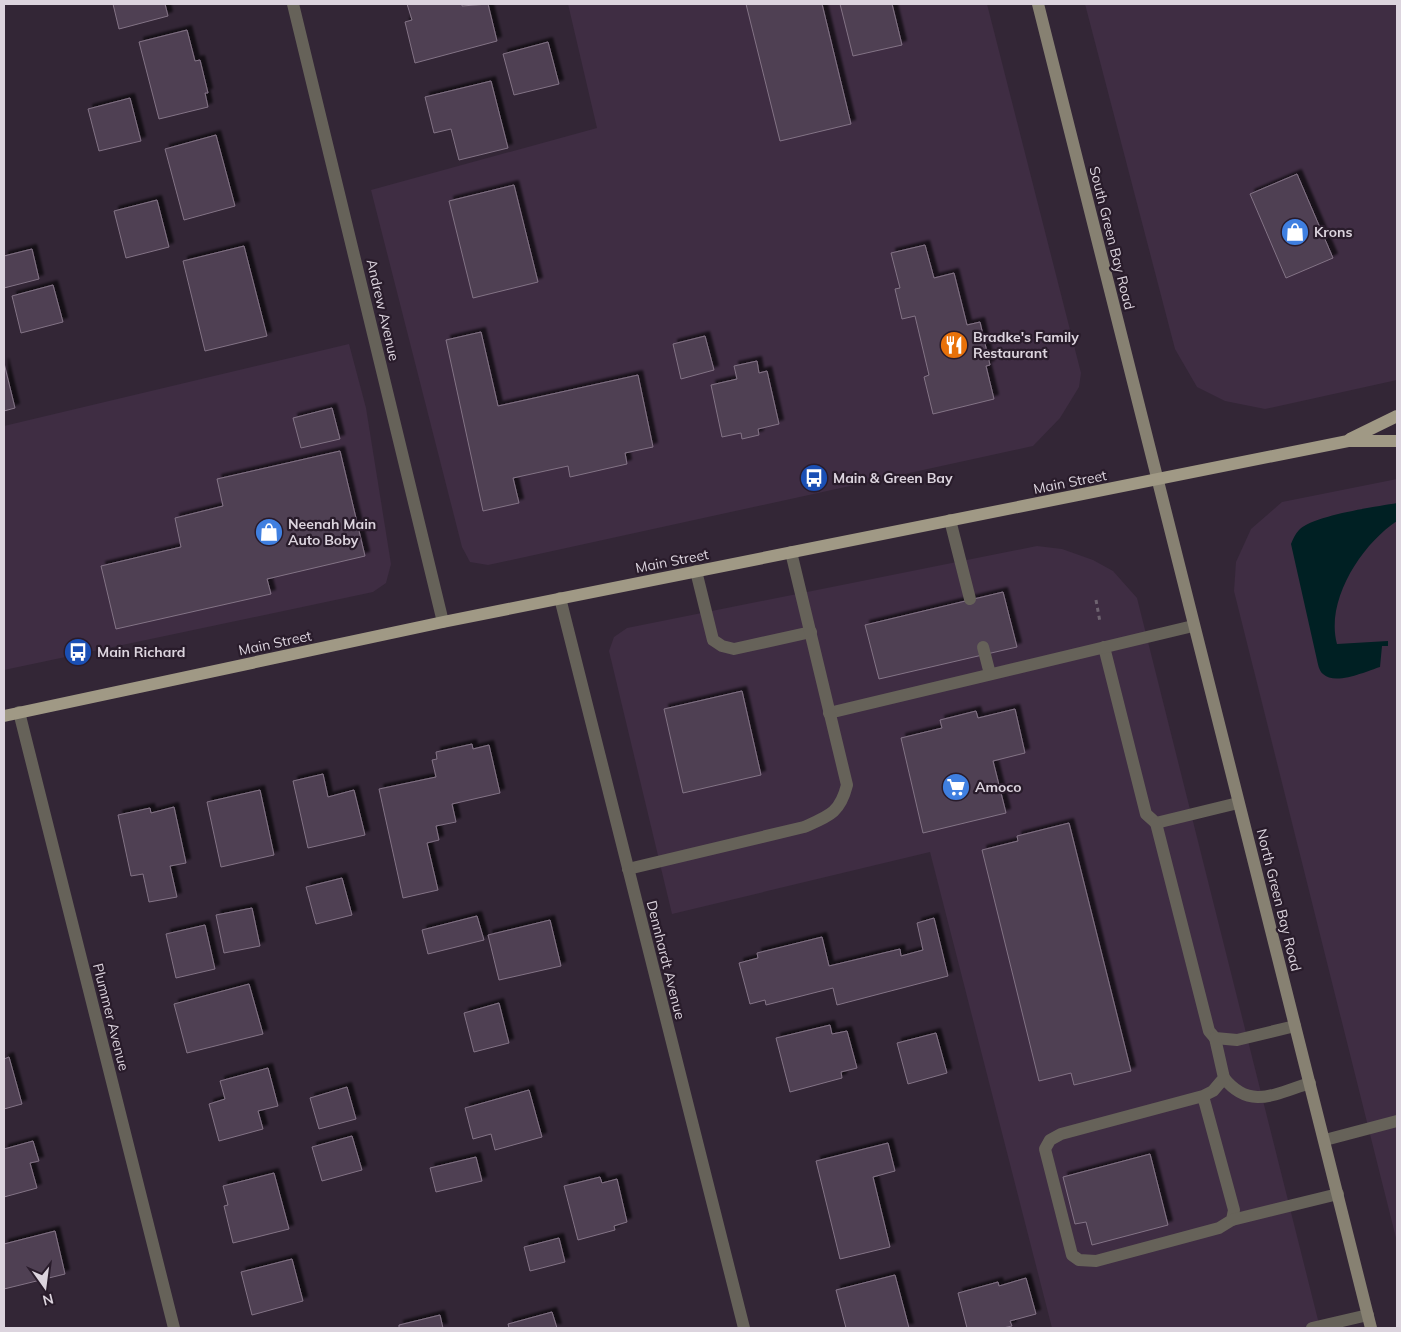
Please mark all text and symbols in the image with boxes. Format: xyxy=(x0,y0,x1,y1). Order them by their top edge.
street label: South Green Bay Road xyxy=(1085,164,1139,312)
shop icon: Krons xyxy=(1280,217,1310,247)
place label: Krons xyxy=(1314,223,1352,241)
street label: Andrew Avenue xyxy=(363,257,403,363)
place label: Bradke's Family Restaurant xyxy=(973,328,1079,362)
restaurant icon: Bradke's Family Restaurant xyxy=(939,330,969,360)
bus stop icon: Main & Green Bay xyxy=(799,463,829,493)
street label: Main Street xyxy=(1032,466,1108,498)
place label: Main & Green Bay xyxy=(833,469,953,487)
place label: Neenah Main Auto Boby xyxy=(288,515,376,549)
shop icon: Neenah Main Auto Boby xyxy=(254,517,284,547)
street label: Main Street xyxy=(634,545,710,577)
street label: Main Street xyxy=(237,626,313,660)
bus stop icon: Main Richard xyxy=(63,637,93,667)
place label: Main Richard xyxy=(97,643,186,661)
supermarket icon: Amoco xyxy=(941,772,971,802)
place label: Amoco xyxy=(975,778,1022,796)
street label: North Green Bay Road xyxy=(1253,827,1305,973)
street label: Dennhardt Avenue xyxy=(643,899,689,1021)
street label: Plummer Avenue xyxy=(89,961,133,1073)
north arrow xyxy=(20,1262,70,1312)
text: N xyxy=(41,1290,55,1310)

